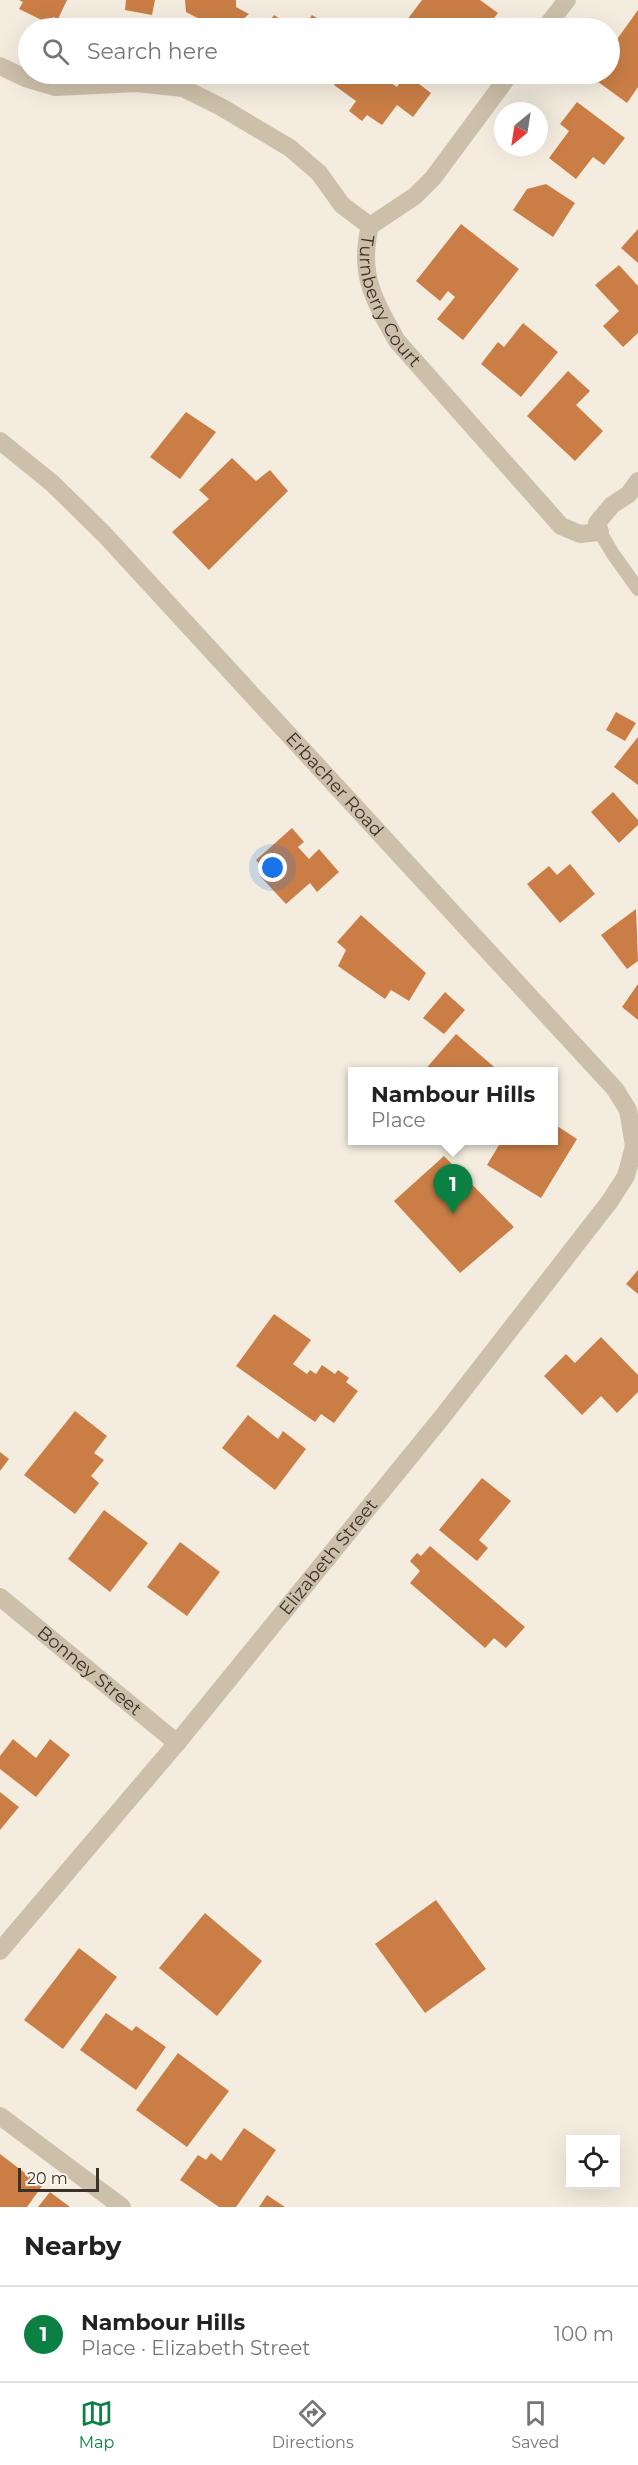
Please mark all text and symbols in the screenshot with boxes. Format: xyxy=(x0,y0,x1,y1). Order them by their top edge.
search box xyxy=(18,18,620,84)
icon: search xyxy=(39,35,72,68)
text: Search here xyxy=(87,38,218,65)
north arrow xyxy=(494,102,548,156)
street label: Turnberry Court xyxy=(355,234,426,372)
street label: Erbacher Road xyxy=(281,728,388,841)
your location xyxy=(258,853,287,882)
popup xyxy=(348,1067,558,1145)
text: Nambour Hills xyxy=(371,1081,535,1108)
text: Place xyxy=(371,1108,426,1132)
pin: 1 xyxy=(434,1164,472,1214)
street label: Elizabeth Street xyxy=(275,1494,382,1619)
street label: Bonney Street xyxy=(33,1621,146,1720)
map controls xyxy=(566,2135,620,2189)
button: locate xyxy=(566,2135,620,2189)
scale bar xyxy=(18,2165,99,2192)
text: 20 m xyxy=(27,2169,68,2188)
text: Nearby xyxy=(24,2230,121,2262)
text: Nambour Hills xyxy=(81,2309,245,2336)
text: 1 xyxy=(40,2322,47,2346)
text: 100 m xyxy=(554,2322,614,2346)
text: Place · Elizabeth Street xyxy=(81,2336,310,2360)
tab: Map xyxy=(79,2397,114,2452)
tab: Directions xyxy=(272,2397,354,2452)
tab: Saved xyxy=(511,2397,559,2452)

